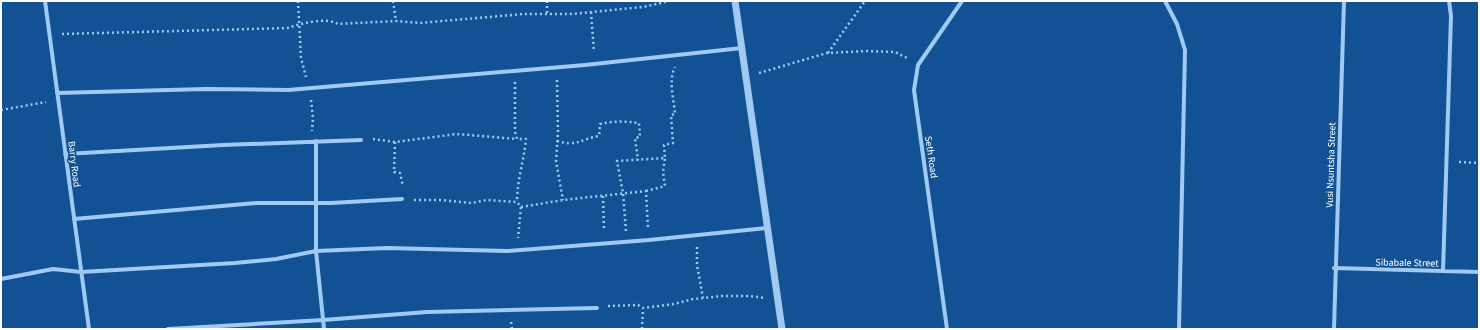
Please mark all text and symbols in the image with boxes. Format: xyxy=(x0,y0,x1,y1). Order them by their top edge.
street label: Vusi Nsuntsha Street xyxy=(1323,121,1340,208)
street label: Seth Road xyxy=(921,135,941,179)
street label: Barry Road xyxy=(64,140,84,188)
street label: Sibabale Street xyxy=(1375,255,1439,271)

